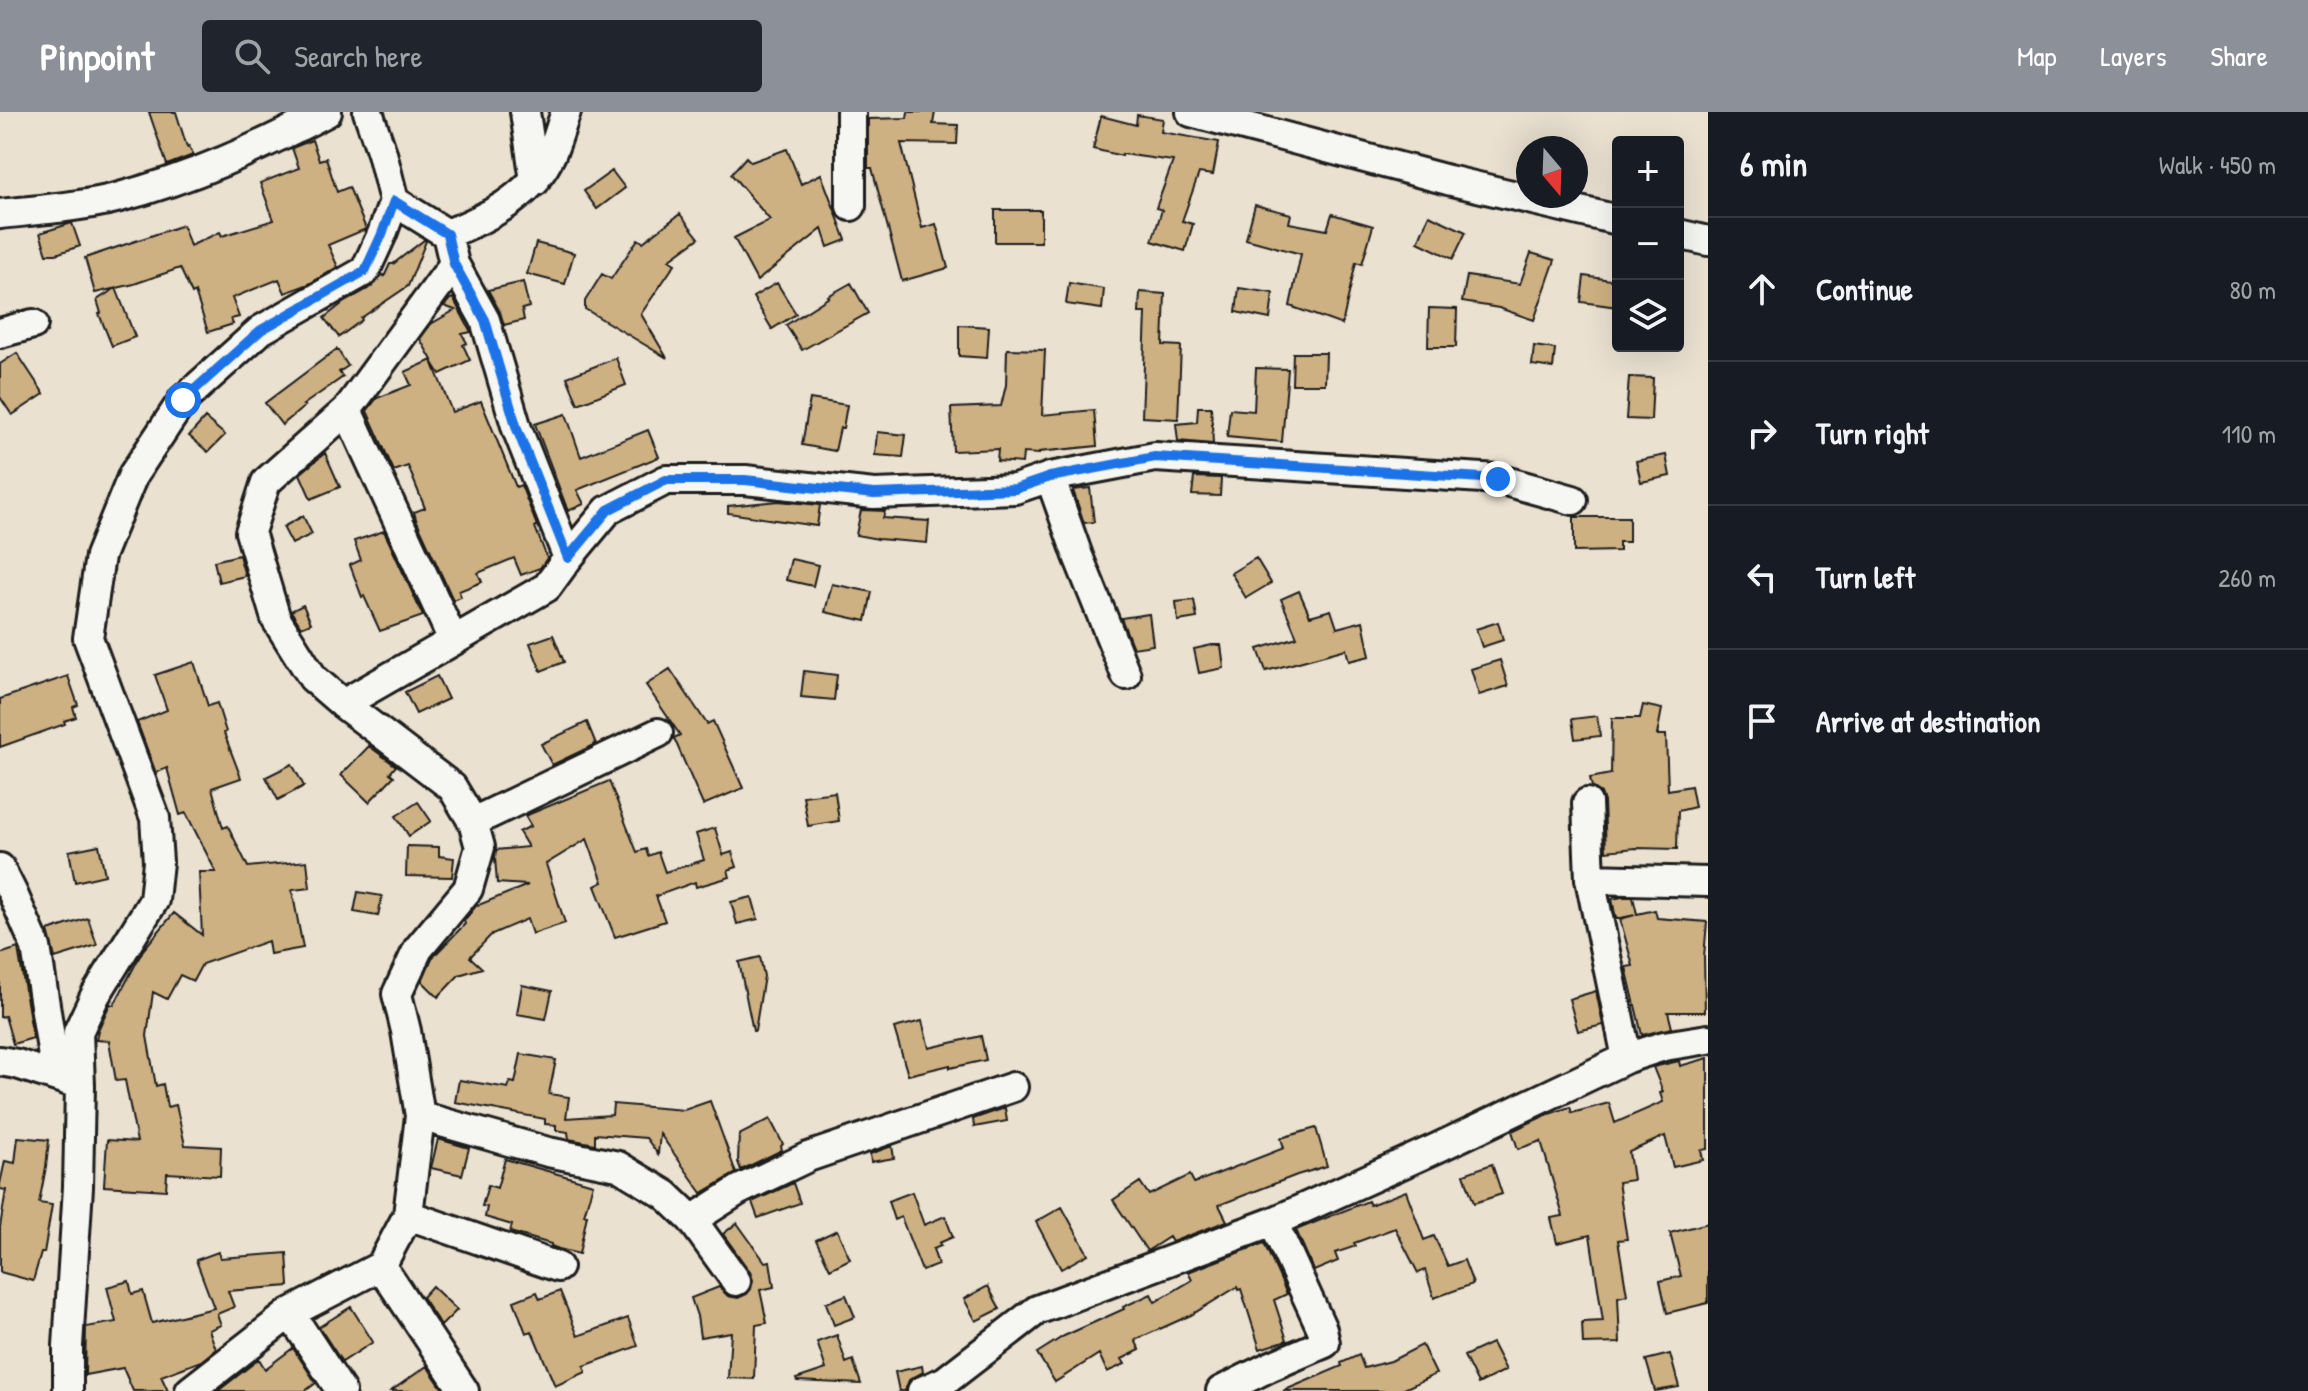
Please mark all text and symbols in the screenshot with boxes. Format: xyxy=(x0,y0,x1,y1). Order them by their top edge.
search box xyxy=(202,20,762,92)
text: Pinpoint xyxy=(40,30,154,82)
icon: search xyxy=(230,34,274,78)
text: Search here xyxy=(294,36,423,76)
text: Map xyxy=(2017,37,2057,75)
text: Layers xyxy=(2101,37,2166,75)
text: Share xyxy=(2210,37,2268,75)
north arrow xyxy=(1516,136,1588,208)
map controls xyxy=(1612,136,1684,352)
button: + xyxy=(1612,136,1684,208)
text: 6 min xyxy=(1740,141,1808,187)
text: Walk · 450 m xyxy=(2159,147,2276,182)
button: − xyxy=(1612,208,1684,280)
icon: ahead xyxy=(1740,267,1784,311)
text: Continue xyxy=(1816,269,1913,309)
text: 80 m xyxy=(2229,272,2276,307)
button: layers xyxy=(1612,280,1684,352)
route start xyxy=(165,382,201,418)
icon: right xyxy=(1740,411,1784,455)
text: Turn right xyxy=(1816,413,1929,453)
text: 110 m xyxy=(2222,416,2276,451)
route end xyxy=(1480,461,1516,497)
icon: left xyxy=(1740,555,1784,599)
text: Turn left xyxy=(1816,557,1915,597)
text: 260 m xyxy=(2218,560,2276,595)
icon: arrive xyxy=(1740,699,1784,743)
text: Arrive at destination xyxy=(1816,701,2041,741)

